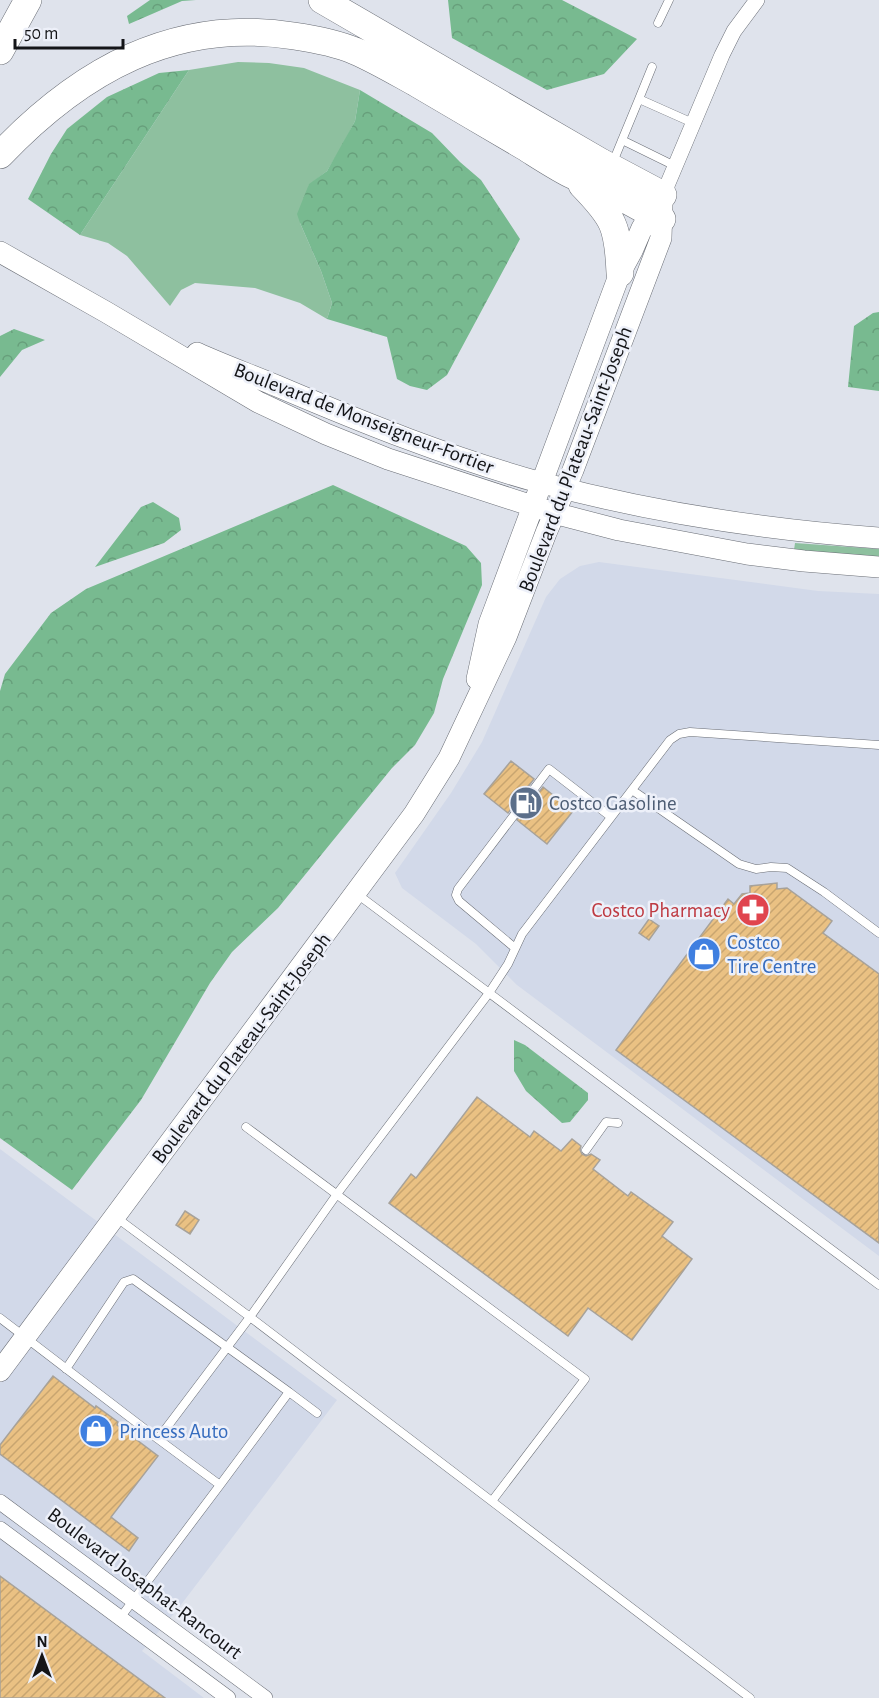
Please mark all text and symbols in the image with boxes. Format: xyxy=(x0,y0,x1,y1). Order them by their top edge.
scale bar xyxy=(15,12,123,50)
text: 50 m xyxy=(24,25,58,43)
street label: Boulevard du Plateau-Saint-Joseph xyxy=(515,323,636,595)
street label: Boulevard de Monseigneur-Fortier xyxy=(231,359,497,478)
fuel station icon: Costco Gasoline xyxy=(508,785,544,821)
place label: Costco Gasoline xyxy=(549,793,677,814)
pharmacy icon: Costco Pharmacy xyxy=(735,892,771,928)
place label: Costco Pharmacy xyxy=(592,900,730,921)
street label: Boulevard du Plateau-Saint-Joseph xyxy=(148,929,335,1168)
place label: Costco Tire Centre xyxy=(727,932,816,977)
shop icon: Costco Tire Centre xyxy=(686,936,722,972)
shop icon: Princess Auto xyxy=(78,1413,114,1449)
place label: Princess Auto xyxy=(119,1421,228,1442)
street label: Boulevard Josaphat-Rancourt xyxy=(44,1504,246,1663)
north arrow xyxy=(12,1626,72,1686)
text: N xyxy=(36,1634,48,1650)

